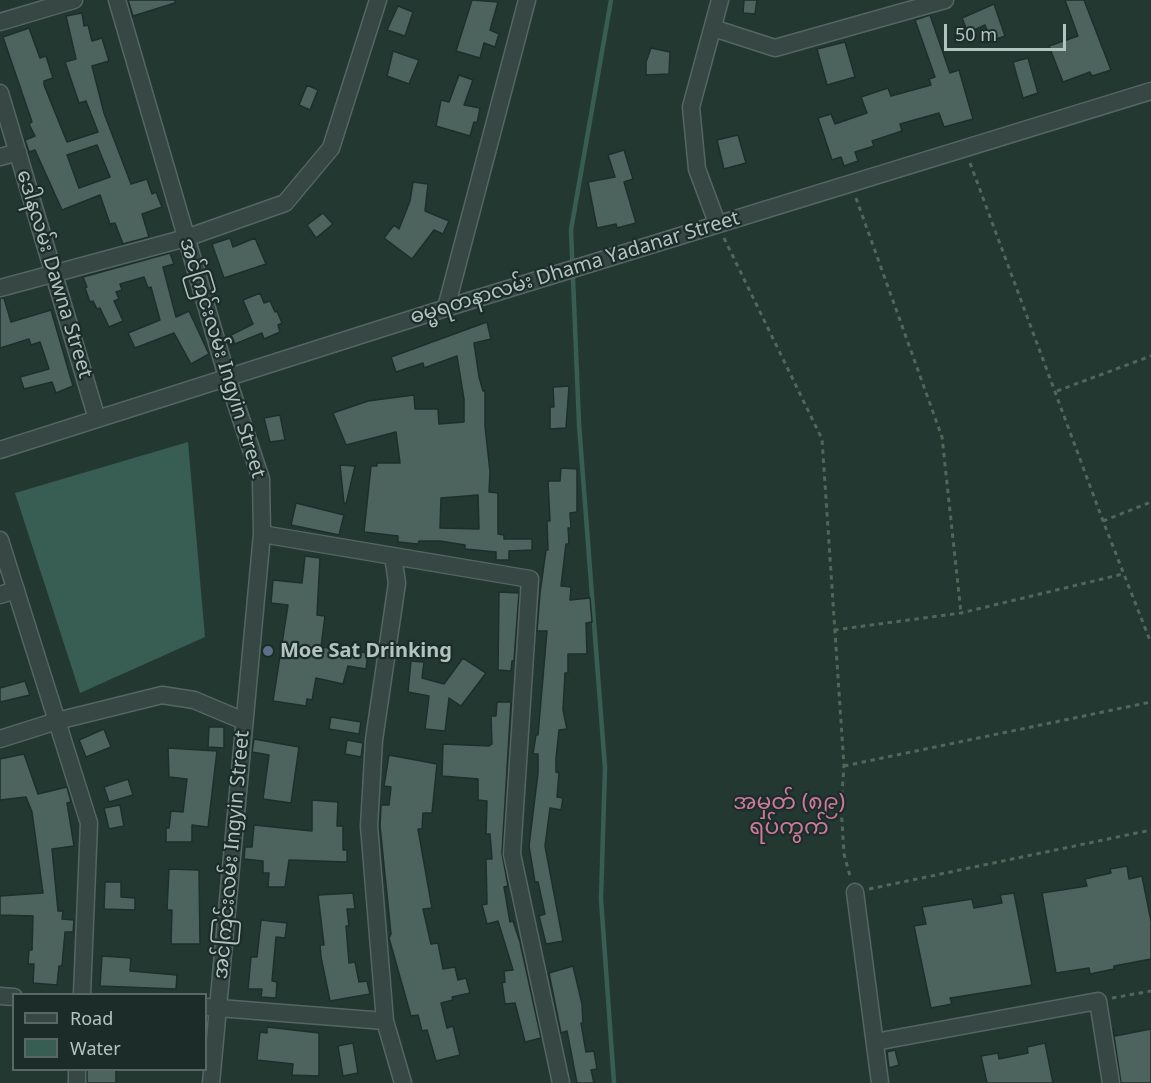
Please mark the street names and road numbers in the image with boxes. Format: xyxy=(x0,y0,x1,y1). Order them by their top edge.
street label: ဒေါနလမ်း Dawna Street xyxy=(11,167,97,381)
street label: ဓမ္မရတနာလမ်း Dhama Yadanar Street xyxy=(407,206,743,330)
street label: အင်ကြင်းလမ်း Ingyin Street xyxy=(174,235,270,481)
street label: အင်ကြင်းလမ်း Ingyin Street xyxy=(209,730,255,980)

